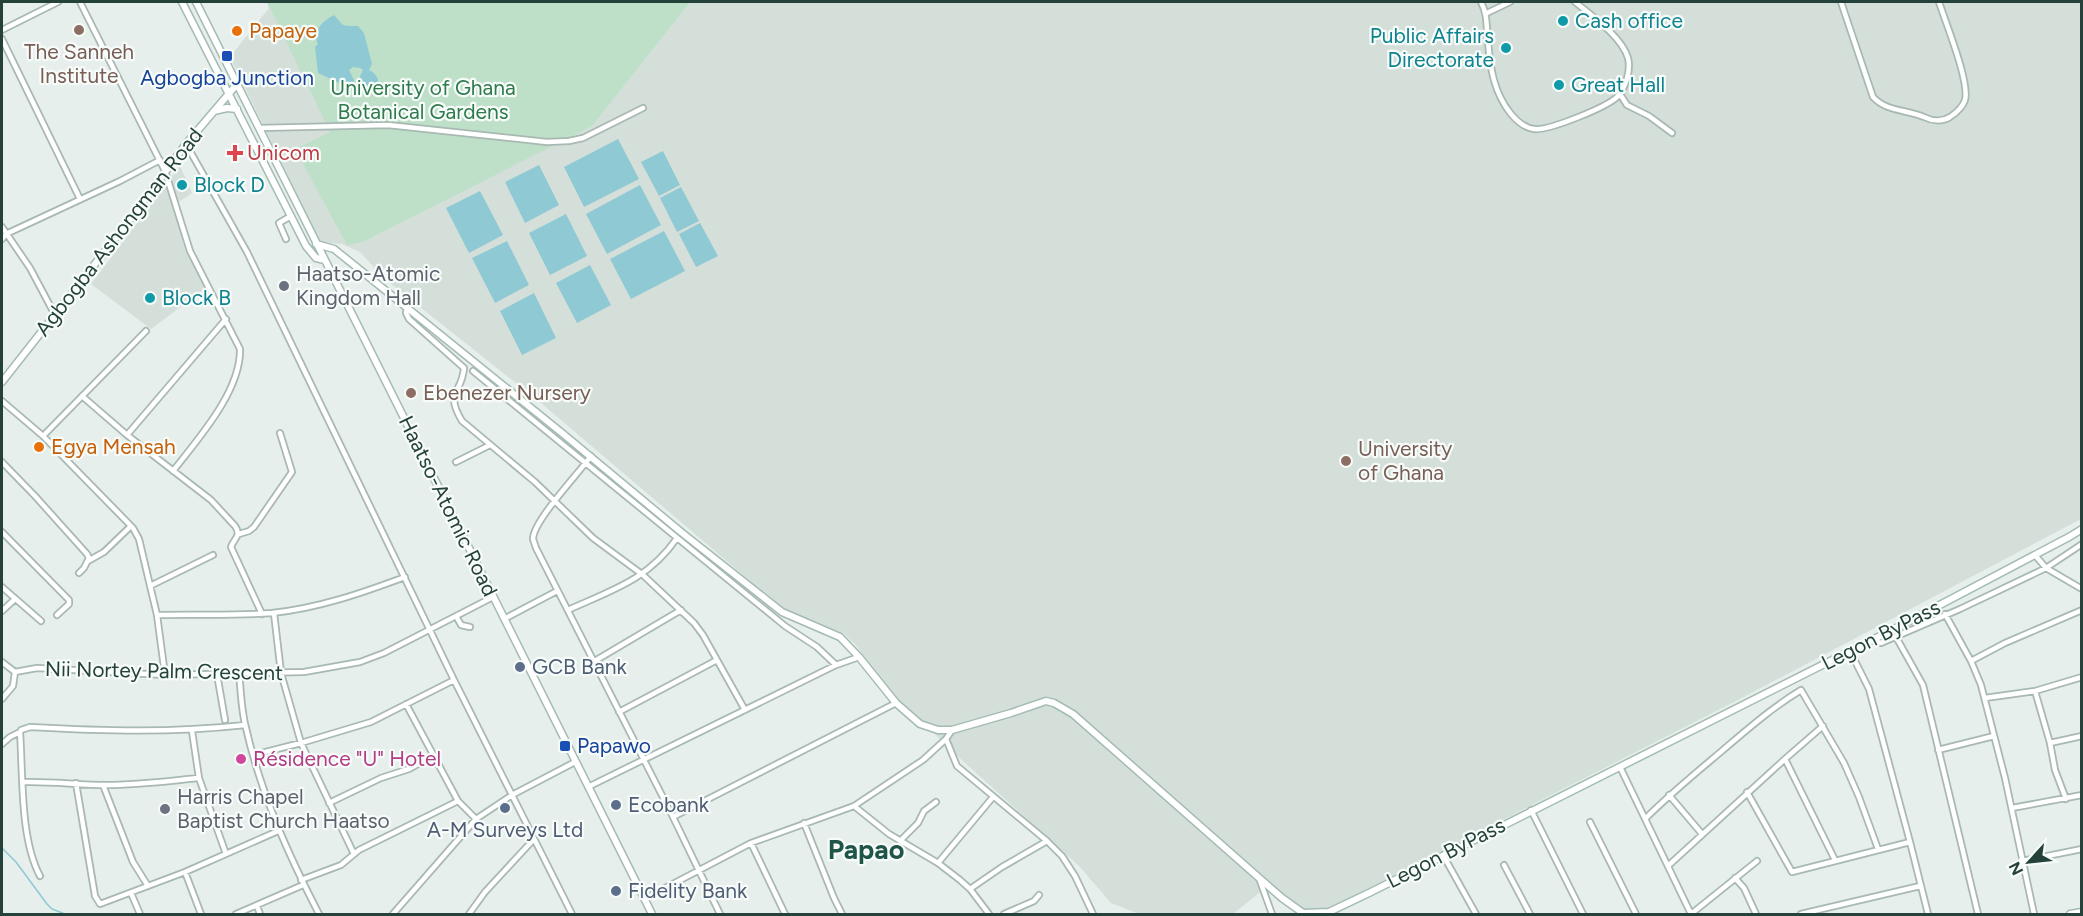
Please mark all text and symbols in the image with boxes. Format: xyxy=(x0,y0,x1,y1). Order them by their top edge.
place label: Cash office xyxy=(1575,8,1683,33)
marker: Cash office xyxy=(1556,14,1570,28)
place label: Papaye xyxy=(249,18,317,43)
marker: The Sanneh Institute xyxy=(72,23,86,37)
place label: Public Affairs Directorate xyxy=(1370,23,1494,72)
marker: Papaye xyxy=(230,24,244,38)
place label: The Sanneh Institute xyxy=(24,39,134,88)
marker: Public Affairs Directorate xyxy=(1499,41,1513,55)
marker: Agbogba Junction xyxy=(220,49,234,63)
place label: Agbogba Junction xyxy=(140,65,314,90)
place label: Great Hall xyxy=(1571,72,1665,97)
park label: University of Ghana Botanical Gardens xyxy=(330,75,516,124)
marker: Great Hall xyxy=(1552,78,1566,92)
street label: Agbogba Ashongman Road xyxy=(30,123,208,341)
place label: Unicom xyxy=(247,140,320,165)
marker: Unicom xyxy=(228,146,242,160)
place label: Block D xyxy=(194,172,265,197)
marker: Block D xyxy=(175,178,189,192)
place label: Haatso-Atomic Kingdom Hall xyxy=(296,261,440,310)
marker: Haatso-Atomic Kingdom Hall xyxy=(277,279,291,293)
place label: Block B xyxy=(162,285,231,310)
marker: Block B xyxy=(143,291,157,305)
place label: Ebenezer Nursery xyxy=(423,380,591,405)
marker: Ebenezer Nursery xyxy=(404,386,418,400)
street label: Haatso-Atomic Road xyxy=(394,411,503,600)
place label: Egya Mensah xyxy=(51,434,176,459)
place label: University of Ghana xyxy=(1358,436,1452,485)
marker: Egya Mensah xyxy=(32,440,46,454)
marker: University of Ghana xyxy=(1339,454,1353,468)
street label: Legon ByPass xyxy=(1817,594,1944,675)
place label: GCB Bank xyxy=(532,654,627,679)
street label: Nii Nortey Palm Crescent xyxy=(45,656,283,685)
marker: GCB Bank xyxy=(513,660,527,674)
place label: Papawo xyxy=(577,733,651,758)
marker: Papawo xyxy=(558,739,572,753)
place label: Résidence "U" Hotel xyxy=(253,746,441,771)
marker: Résidence "U" Hotel xyxy=(234,752,248,766)
place label: Harris Chapel Baptist Church Haatso xyxy=(177,784,390,833)
place label: Ecobank xyxy=(628,792,710,817)
marker: Ecobank xyxy=(609,798,623,812)
marker: A-M Surveys Ltd xyxy=(498,801,512,815)
marker: Harris Chapel Baptist Church Haatso xyxy=(158,802,172,816)
street label: Legon ByPass xyxy=(1382,812,1509,893)
place label: A-M Surveys Ltd xyxy=(427,817,583,842)
north arrow xyxy=(1999,832,2059,892)
district label: Papao xyxy=(828,833,904,866)
text: N xyxy=(2005,859,2027,878)
place label: Fidelity Bank xyxy=(628,878,748,903)
marker: Fidelity Bank xyxy=(609,884,623,898)

